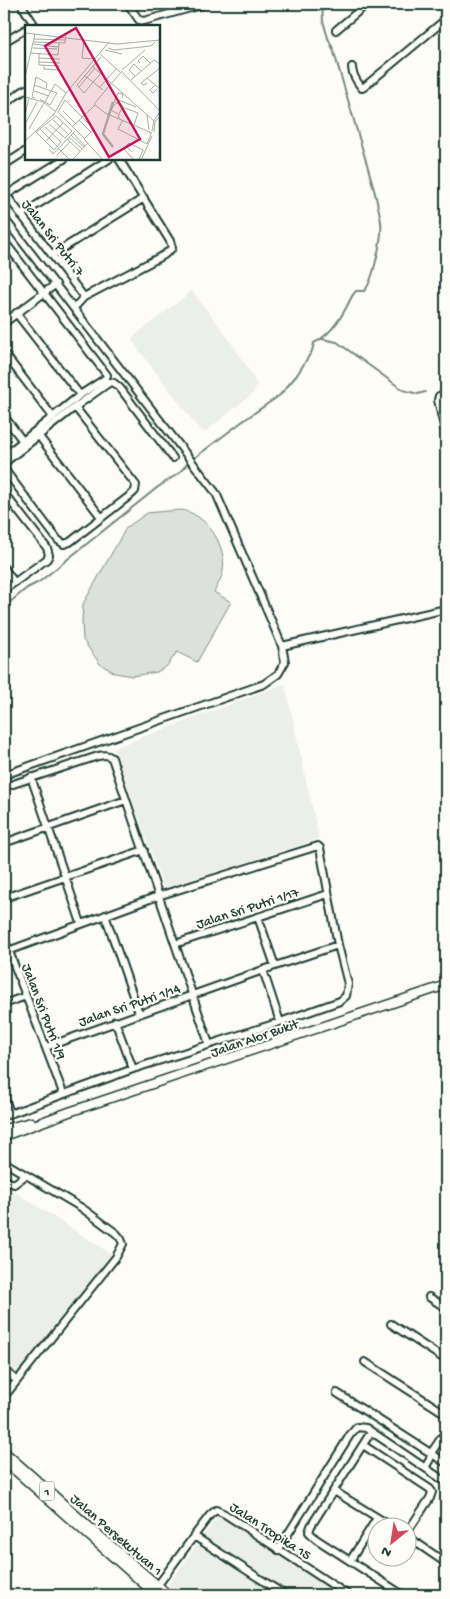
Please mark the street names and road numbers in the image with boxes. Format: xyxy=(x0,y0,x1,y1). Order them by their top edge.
street label: Jalan Sri Putri 7 xyxy=(17,197,88,281)
street label: Jalan Sri Putri 1/17 xyxy=(194,885,302,934)
street label: Jalan Sri Putri 1/9 xyxy=(17,962,69,1062)
street label: Jalan Sri Putri 1/14 xyxy=(77,981,183,1032)
street label: Jalan Alor Bukit xyxy=(209,1016,302,1062)
road number: 1 xyxy=(40,1482,54,1500)
street label: Jalan Persekutuan 1 xyxy=(66,1491,165,1581)
street label: Jalan Tropika 15 xyxy=(226,1499,314,1565)

